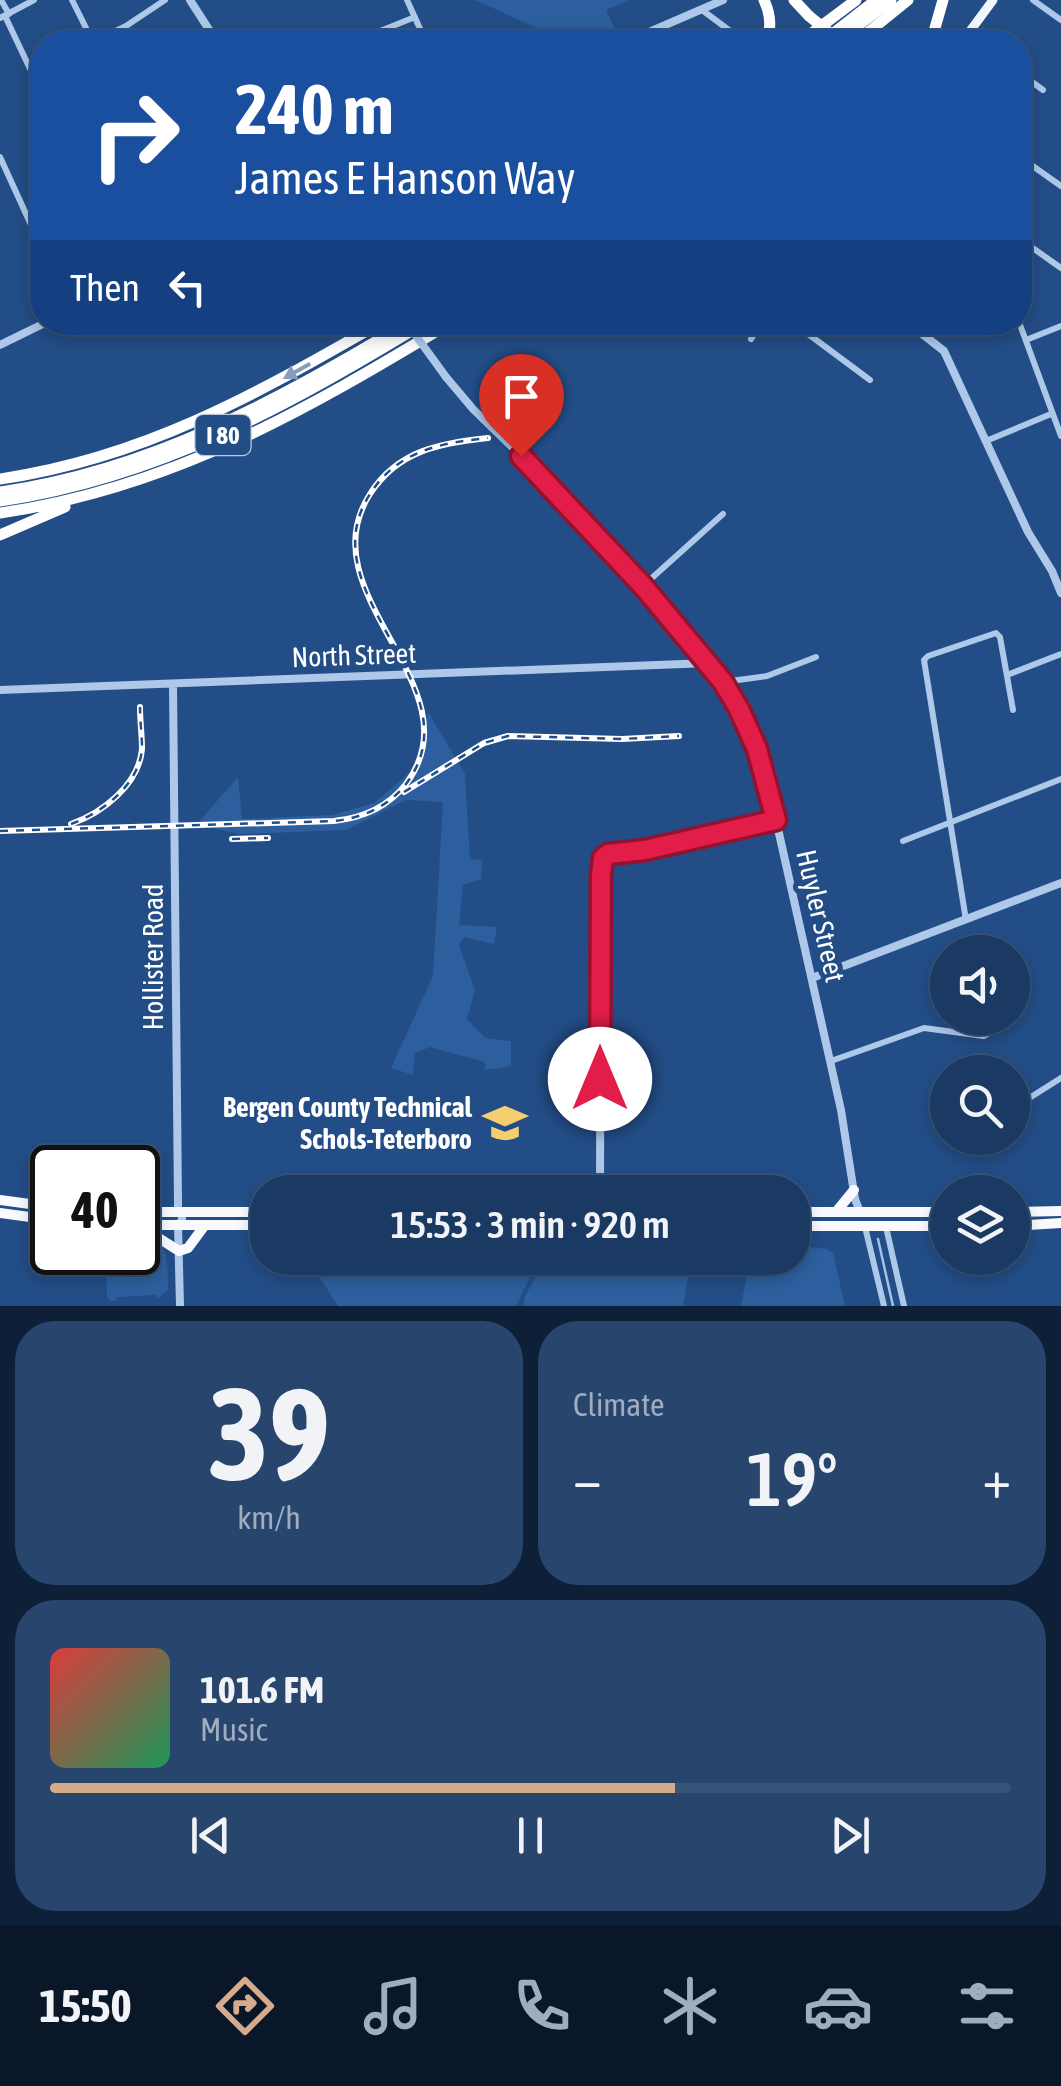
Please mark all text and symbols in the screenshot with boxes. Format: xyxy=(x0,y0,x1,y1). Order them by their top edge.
text: 240 m xyxy=(235,69,394,149)
icon: right xyxy=(70,70,200,200)
text: James E Hanson Way xyxy=(235,152,575,204)
icon: left xyxy=(160,260,215,315)
text: Then xyxy=(70,266,140,309)
pin xyxy=(479,354,564,457)
one-way arrow xyxy=(283,361,311,379)
icon: arrive xyxy=(494,369,549,424)
road number: I 80 xyxy=(196,415,250,455)
street label: North Street xyxy=(291,637,417,673)
street label: Huyler Street xyxy=(790,847,852,985)
street label: Hollister Road xyxy=(137,884,169,1030)
map controls xyxy=(930,935,1030,1275)
button: sound xyxy=(930,935,1030,1035)
position arrow xyxy=(548,1027,652,1131)
button: search xyxy=(930,1055,1030,1155)
place label: Bergen County Technical Schols-Teterboro xyxy=(223,1091,473,1155)
school or university icon: Bergen County Technical Schols-Teterboro xyxy=(481,1099,529,1147)
speed limit sign: 40 xyxy=(30,1145,160,1275)
button: layers xyxy=(930,1175,1030,1275)
text: 15:53 · 3 min · 920 m xyxy=(390,1203,670,1246)
text: 39 xyxy=(208,1359,330,1508)
text: Climate xyxy=(573,1386,665,1423)
text: 19° xyxy=(746,1436,838,1522)
text: − xyxy=(573,1447,602,1510)
text: + xyxy=(982,1447,1011,1510)
text: km/h xyxy=(237,1499,301,1536)
text: 101.6 FM xyxy=(200,1668,324,1711)
text: Music xyxy=(200,1711,267,1748)
icon: previous xyxy=(183,1808,238,1863)
icon: pause xyxy=(503,1808,558,1863)
icon: next xyxy=(823,1808,878,1863)
icon: directions xyxy=(210,1971,280,2041)
icon: music xyxy=(358,1971,428,2041)
icon: phone xyxy=(507,1971,577,2041)
icon: climate xyxy=(655,1971,725,2041)
icon: car xyxy=(803,1971,873,2041)
icon: filters xyxy=(952,1971,1022,2041)
text: 15:50 xyxy=(39,1980,132,2032)

